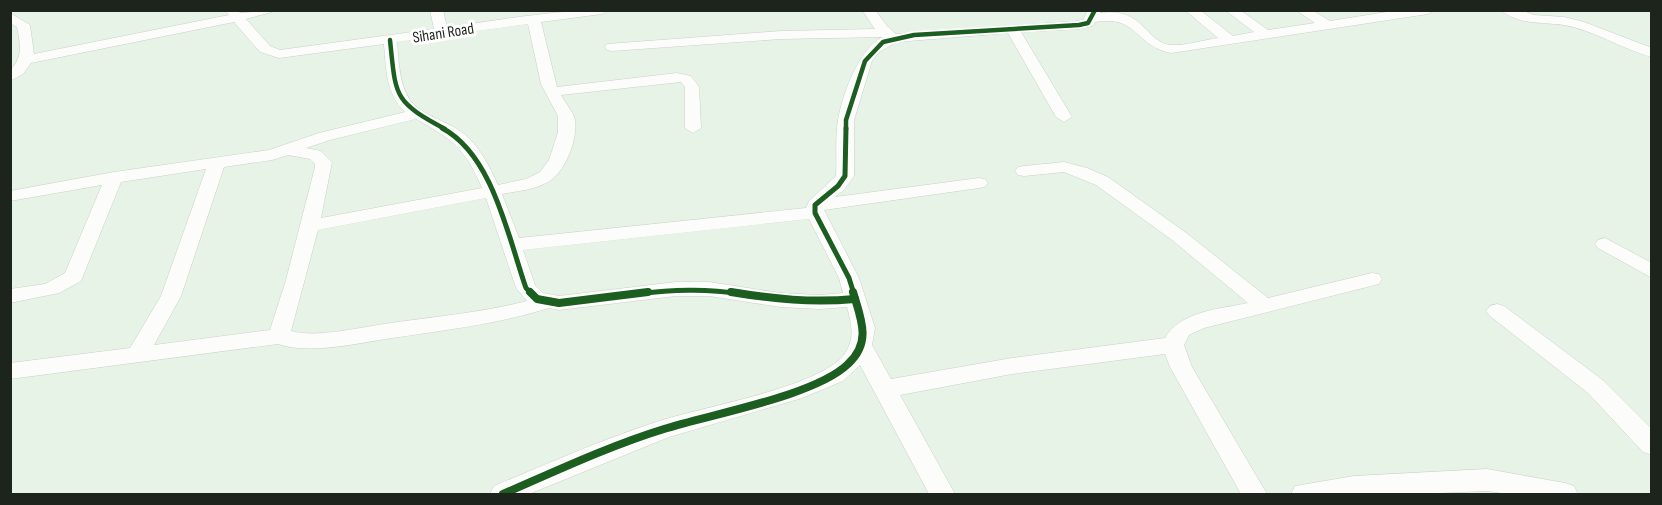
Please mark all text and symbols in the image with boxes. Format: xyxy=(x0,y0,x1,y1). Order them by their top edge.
street label: Sihani Road xyxy=(411,19,475,48)

